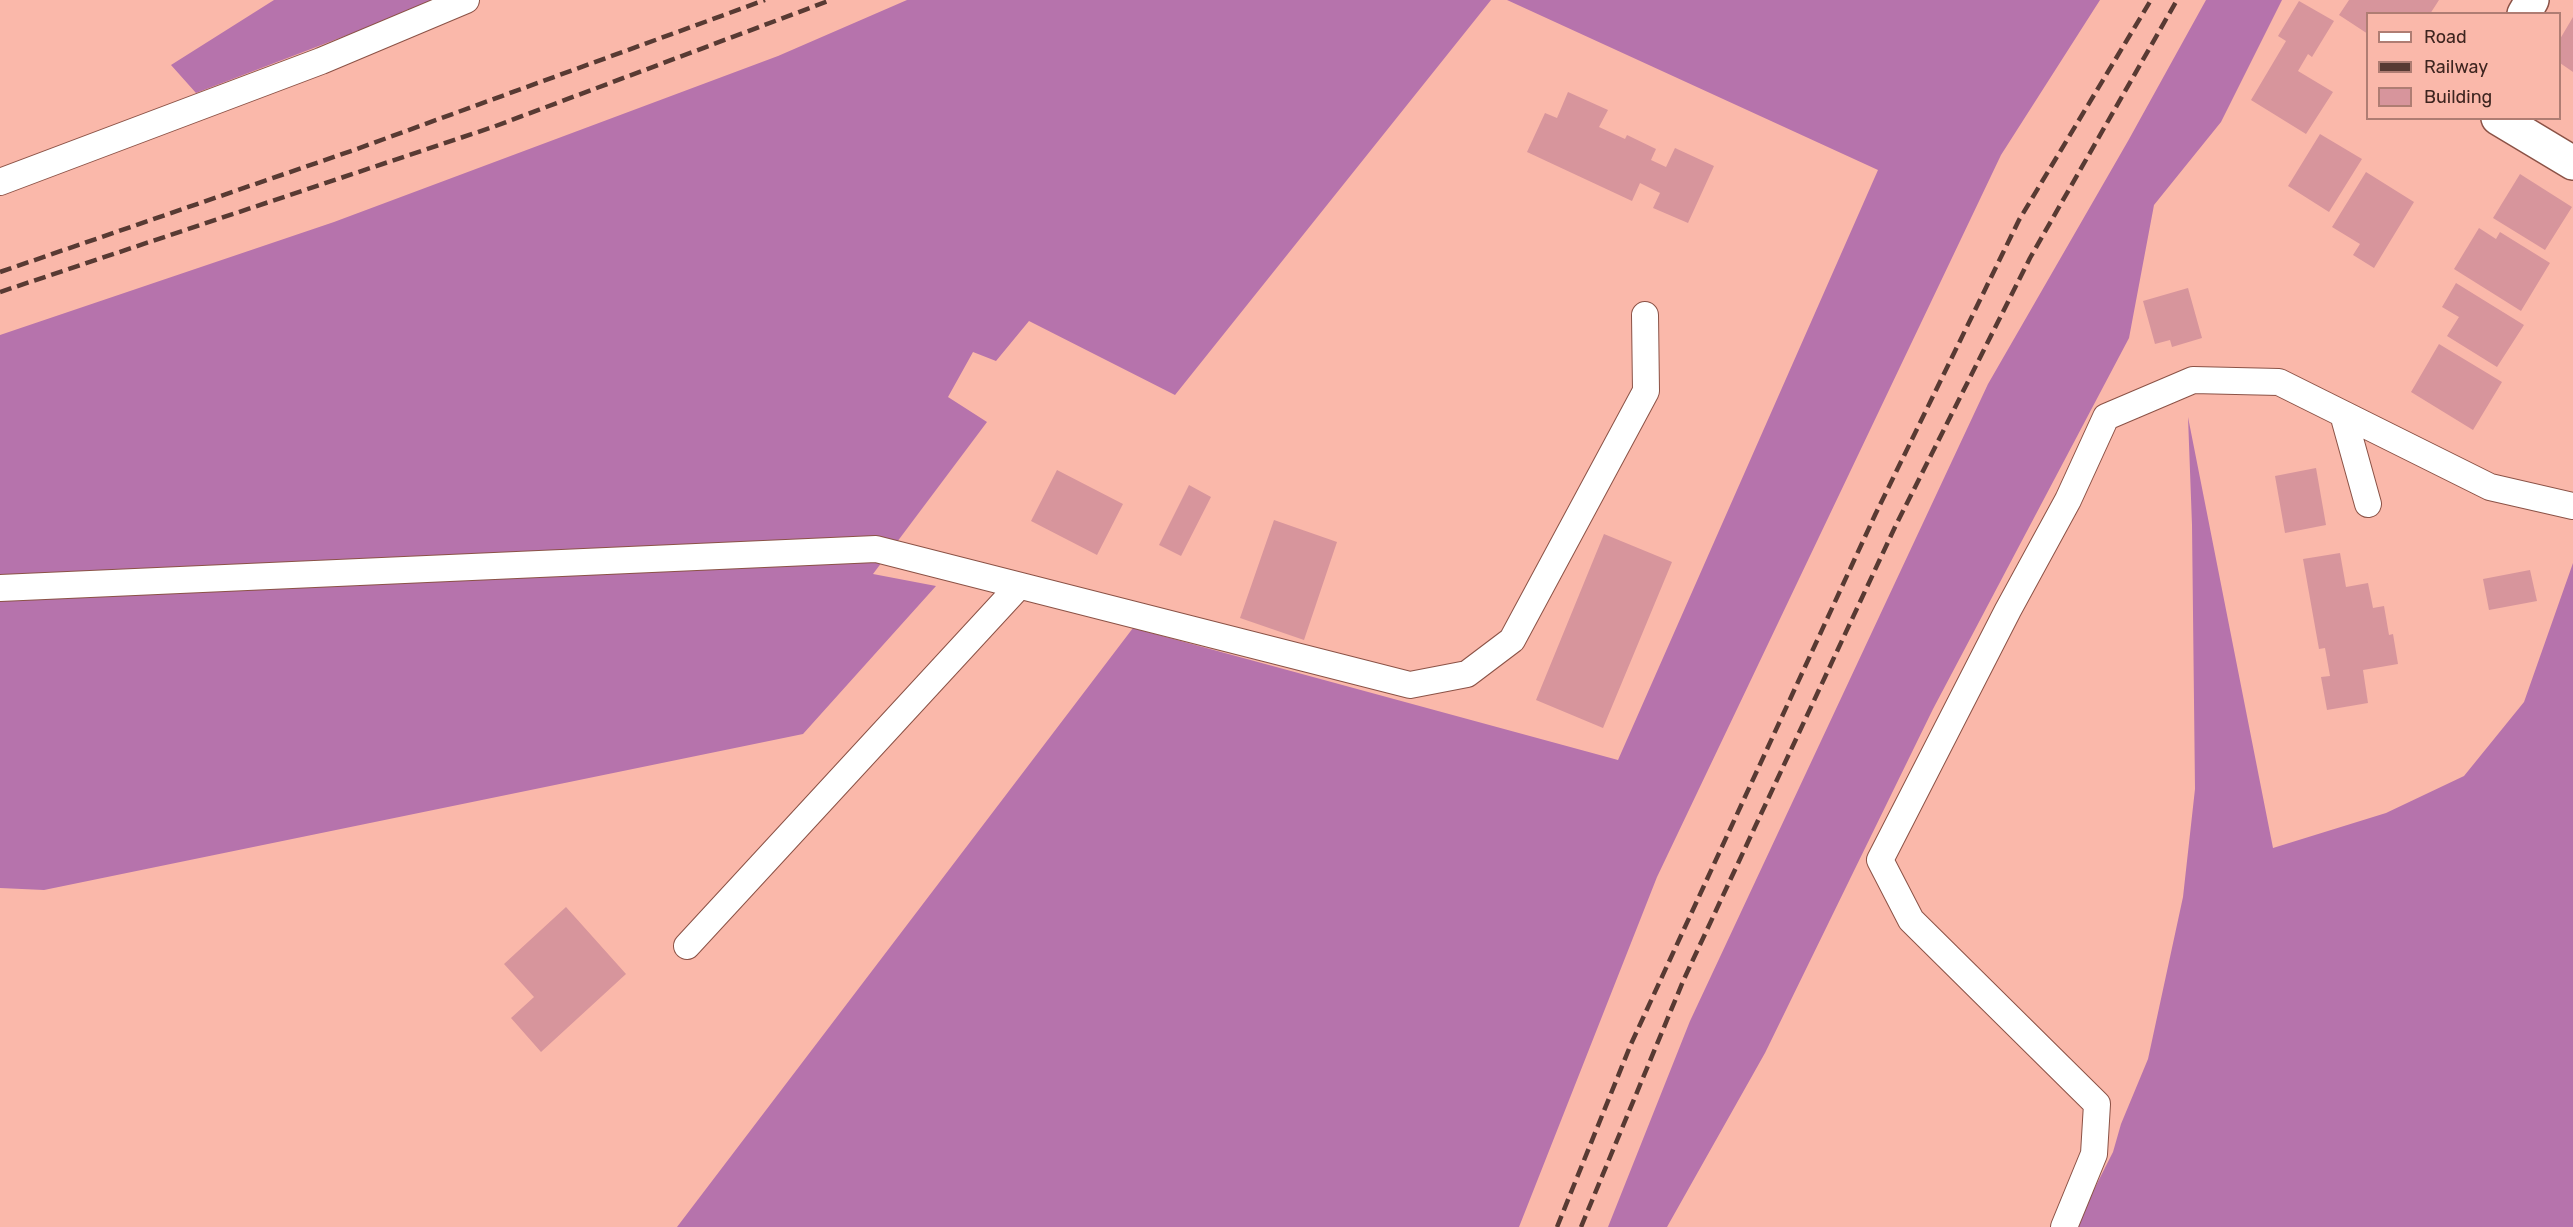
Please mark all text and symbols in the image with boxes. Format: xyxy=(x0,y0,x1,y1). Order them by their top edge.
legend xyxy=(2366,12,2561,120)
text: Road xyxy=(2424,26,2467,48)
text: Railway xyxy=(2424,56,2488,78)
text: Building xyxy=(2424,86,2492,108)

